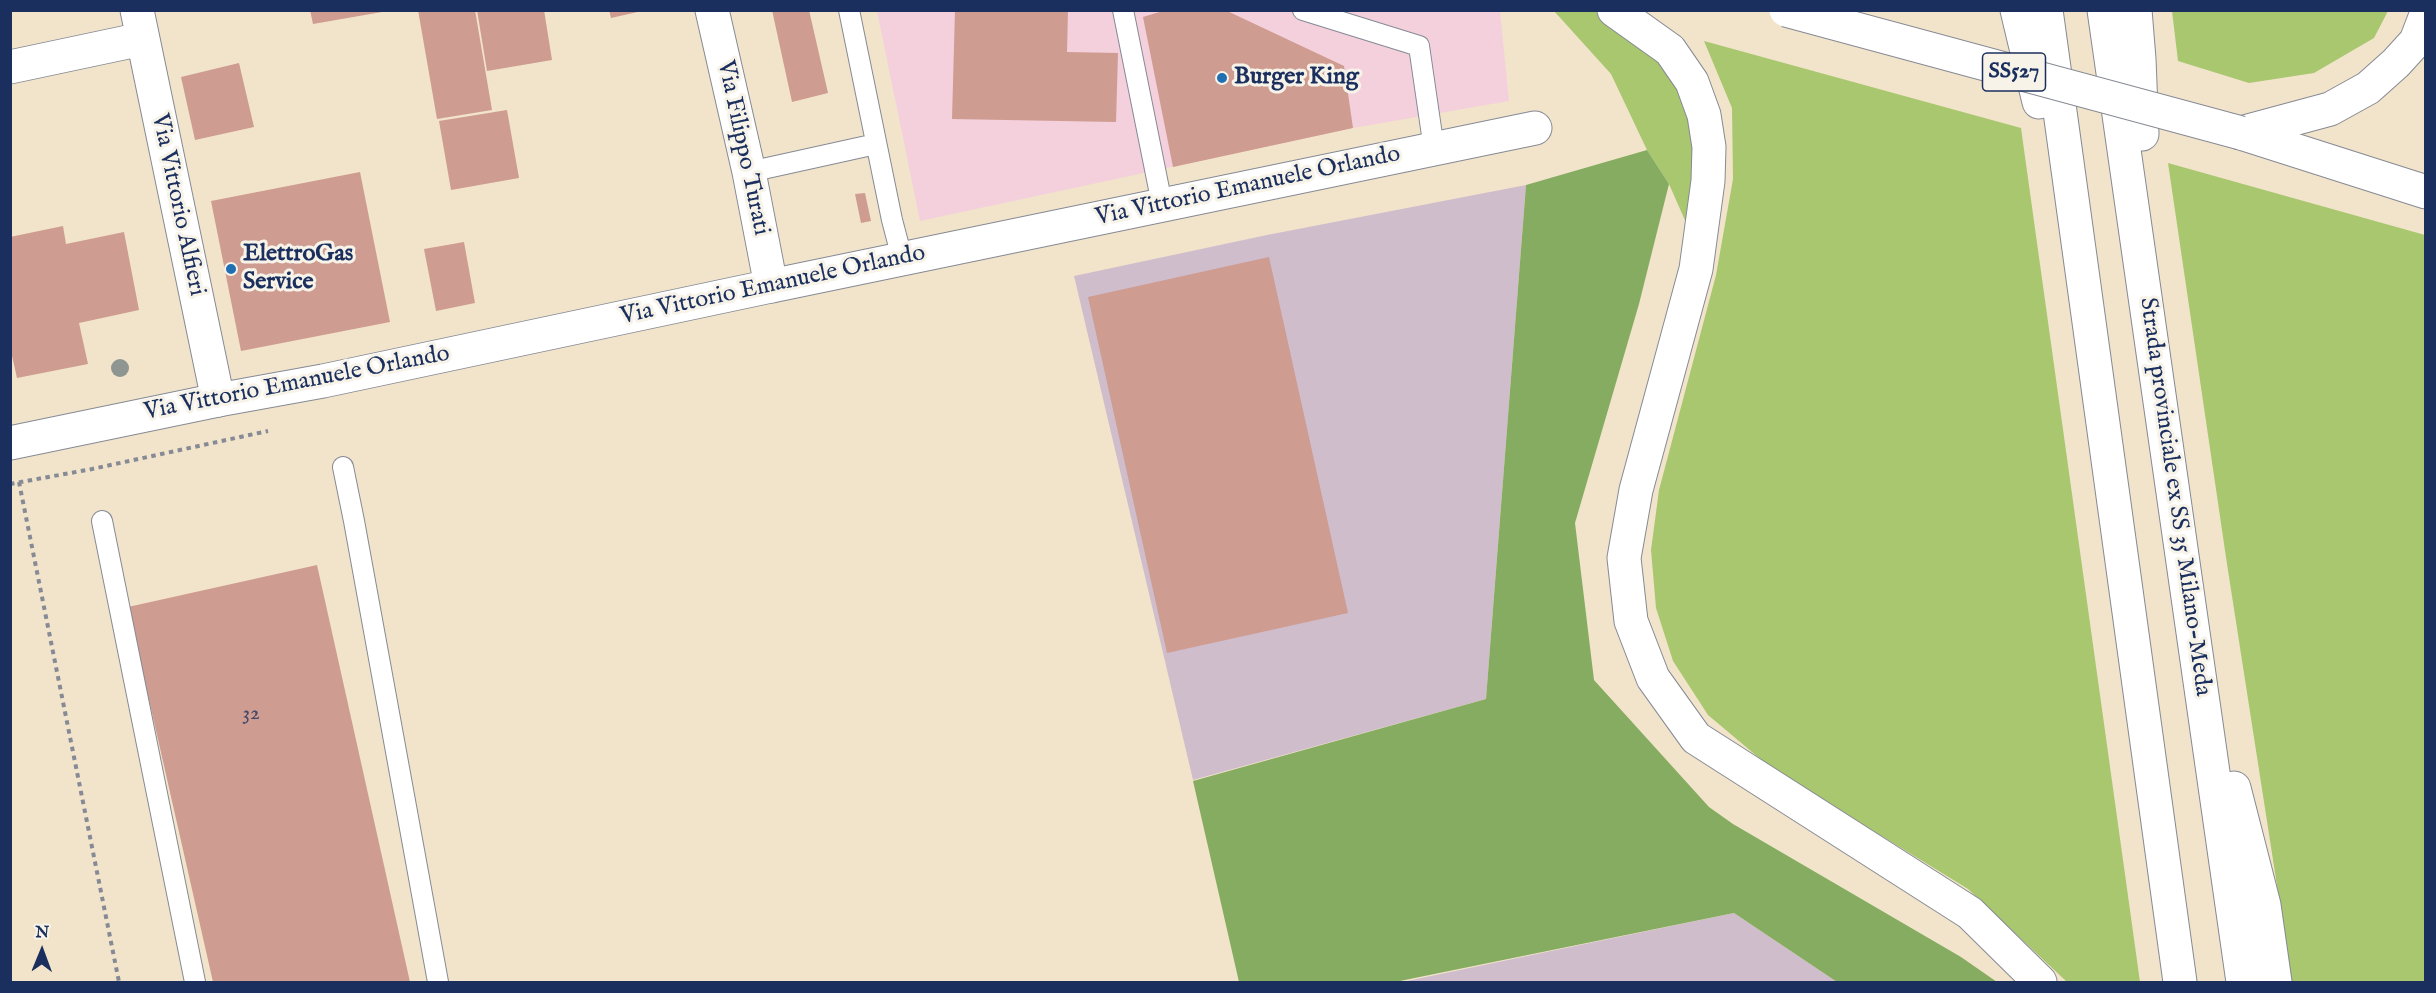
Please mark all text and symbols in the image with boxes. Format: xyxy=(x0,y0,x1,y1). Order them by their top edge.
road number: SS527 xyxy=(1982,53,2046,91)
street label: Via Filippo Turati xyxy=(709,58,775,238)
place label: Burger King xyxy=(1234,64,1359,92)
marker: Burger King xyxy=(1215,71,1229,85)
street label: Via Vittorio Alfieri xyxy=(144,111,210,299)
street label: Via Vittorio Emanuele Orlando xyxy=(1093,141,1403,233)
street label: Via Vittorio Emanuele Orlando xyxy=(618,240,928,332)
place label: ElettroGas Service xyxy=(243,241,353,297)
marker: ElettroGas Service xyxy=(224,262,238,276)
street label: Strada provinciale ex SS 35 Milano-Meda xyxy=(2132,296,2216,698)
street label: Via Vittorio Emanuele Orlando xyxy=(142,340,452,428)
house number: 32 xyxy=(242,702,260,728)
north arrow xyxy=(12,921,72,981)
text: N xyxy=(35,923,49,943)

